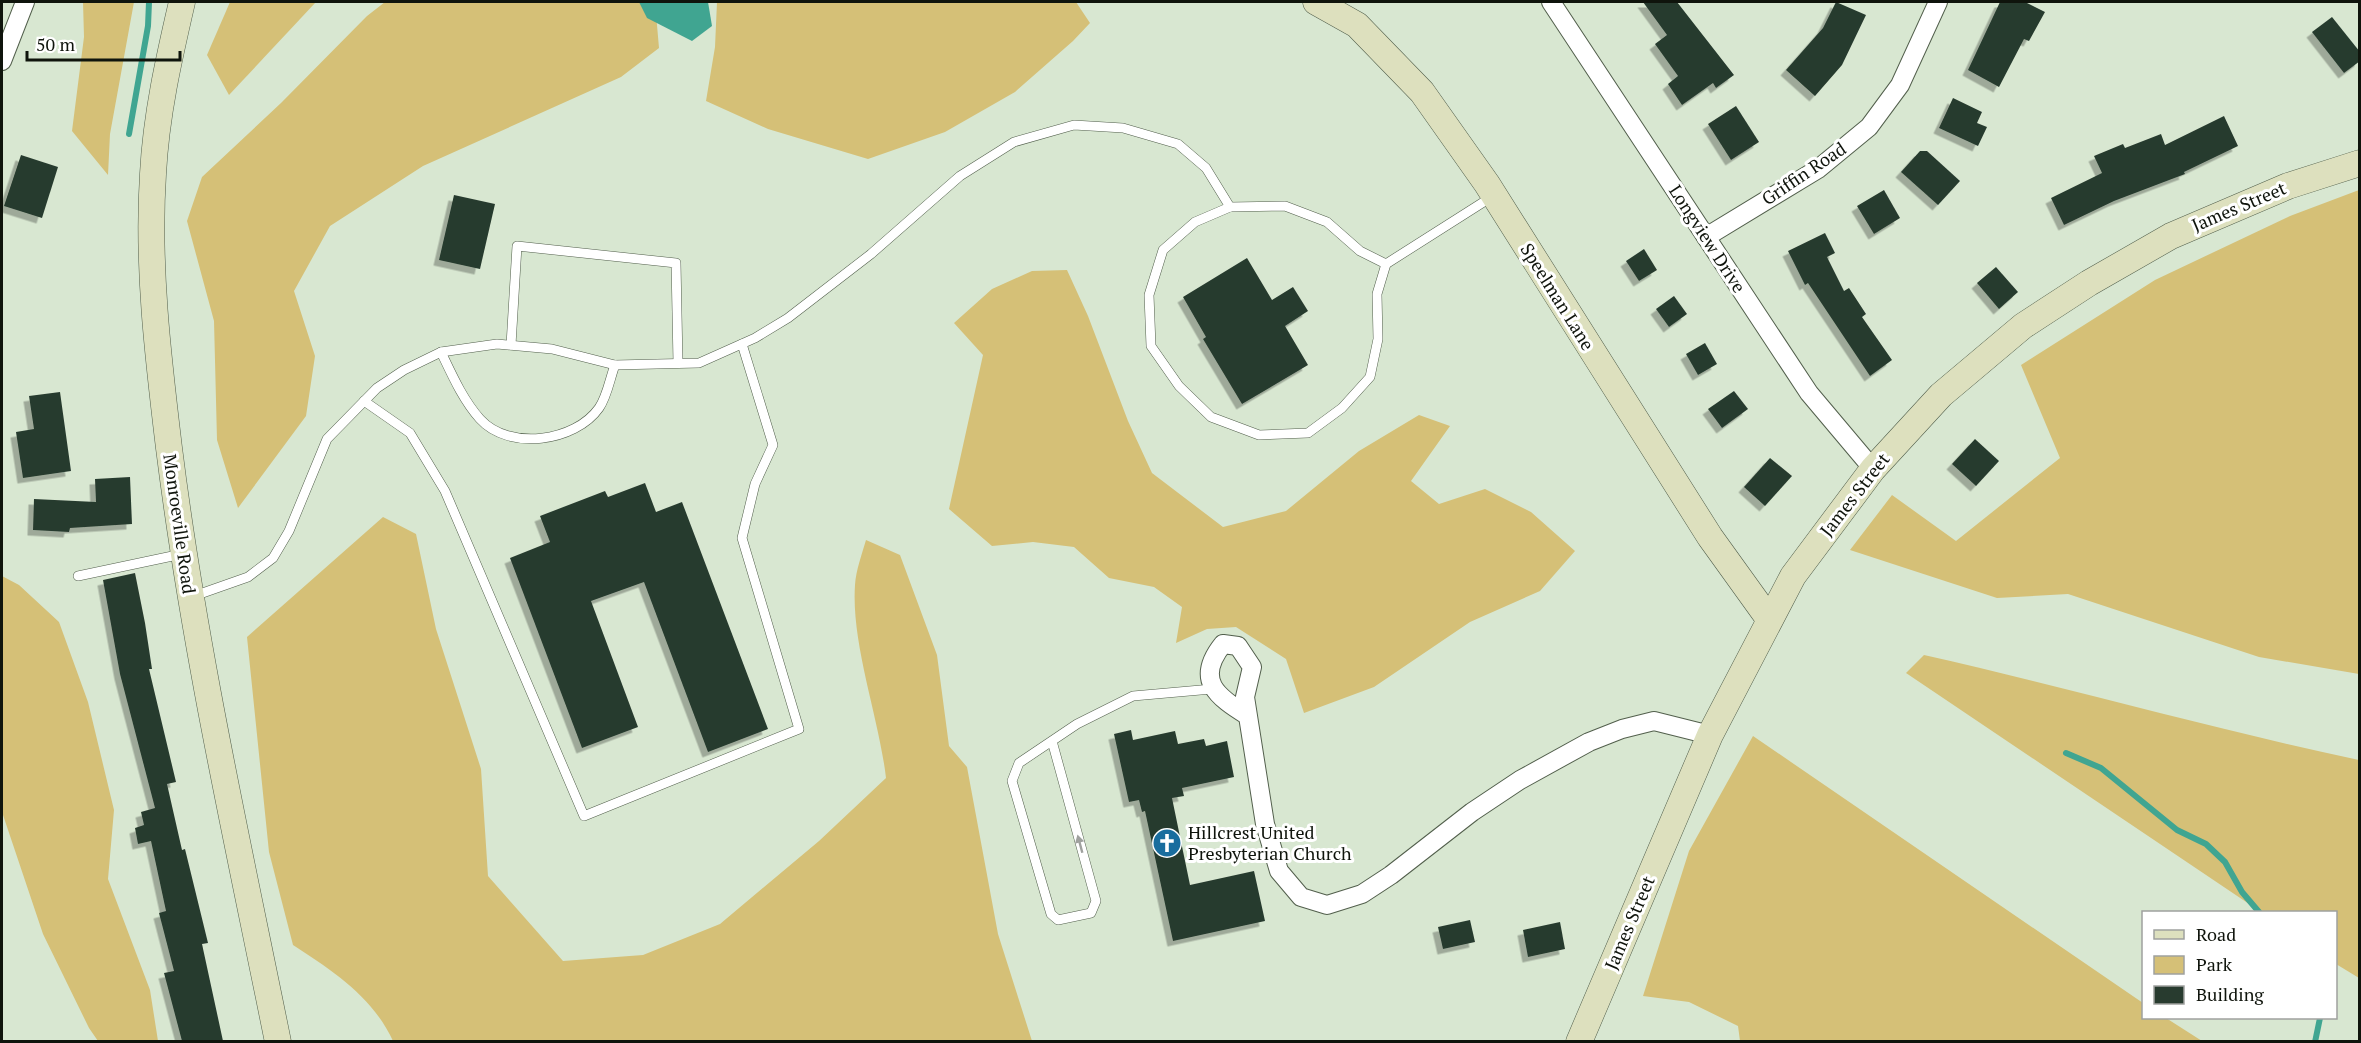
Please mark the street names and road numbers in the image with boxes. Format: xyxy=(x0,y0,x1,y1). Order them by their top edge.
street label: Griffin Road xyxy=(1757,136,1850,210)
street label: James Street xyxy=(2188,175,2290,237)
street label: Longview Drive xyxy=(1664,180,1752,297)
street label: Speelman Lane xyxy=(1515,238,1600,354)
street label: James Street xyxy=(1814,447,1895,541)
street label: Monroeville Road xyxy=(158,452,202,595)
street label: James Street xyxy=(1598,872,1660,973)

